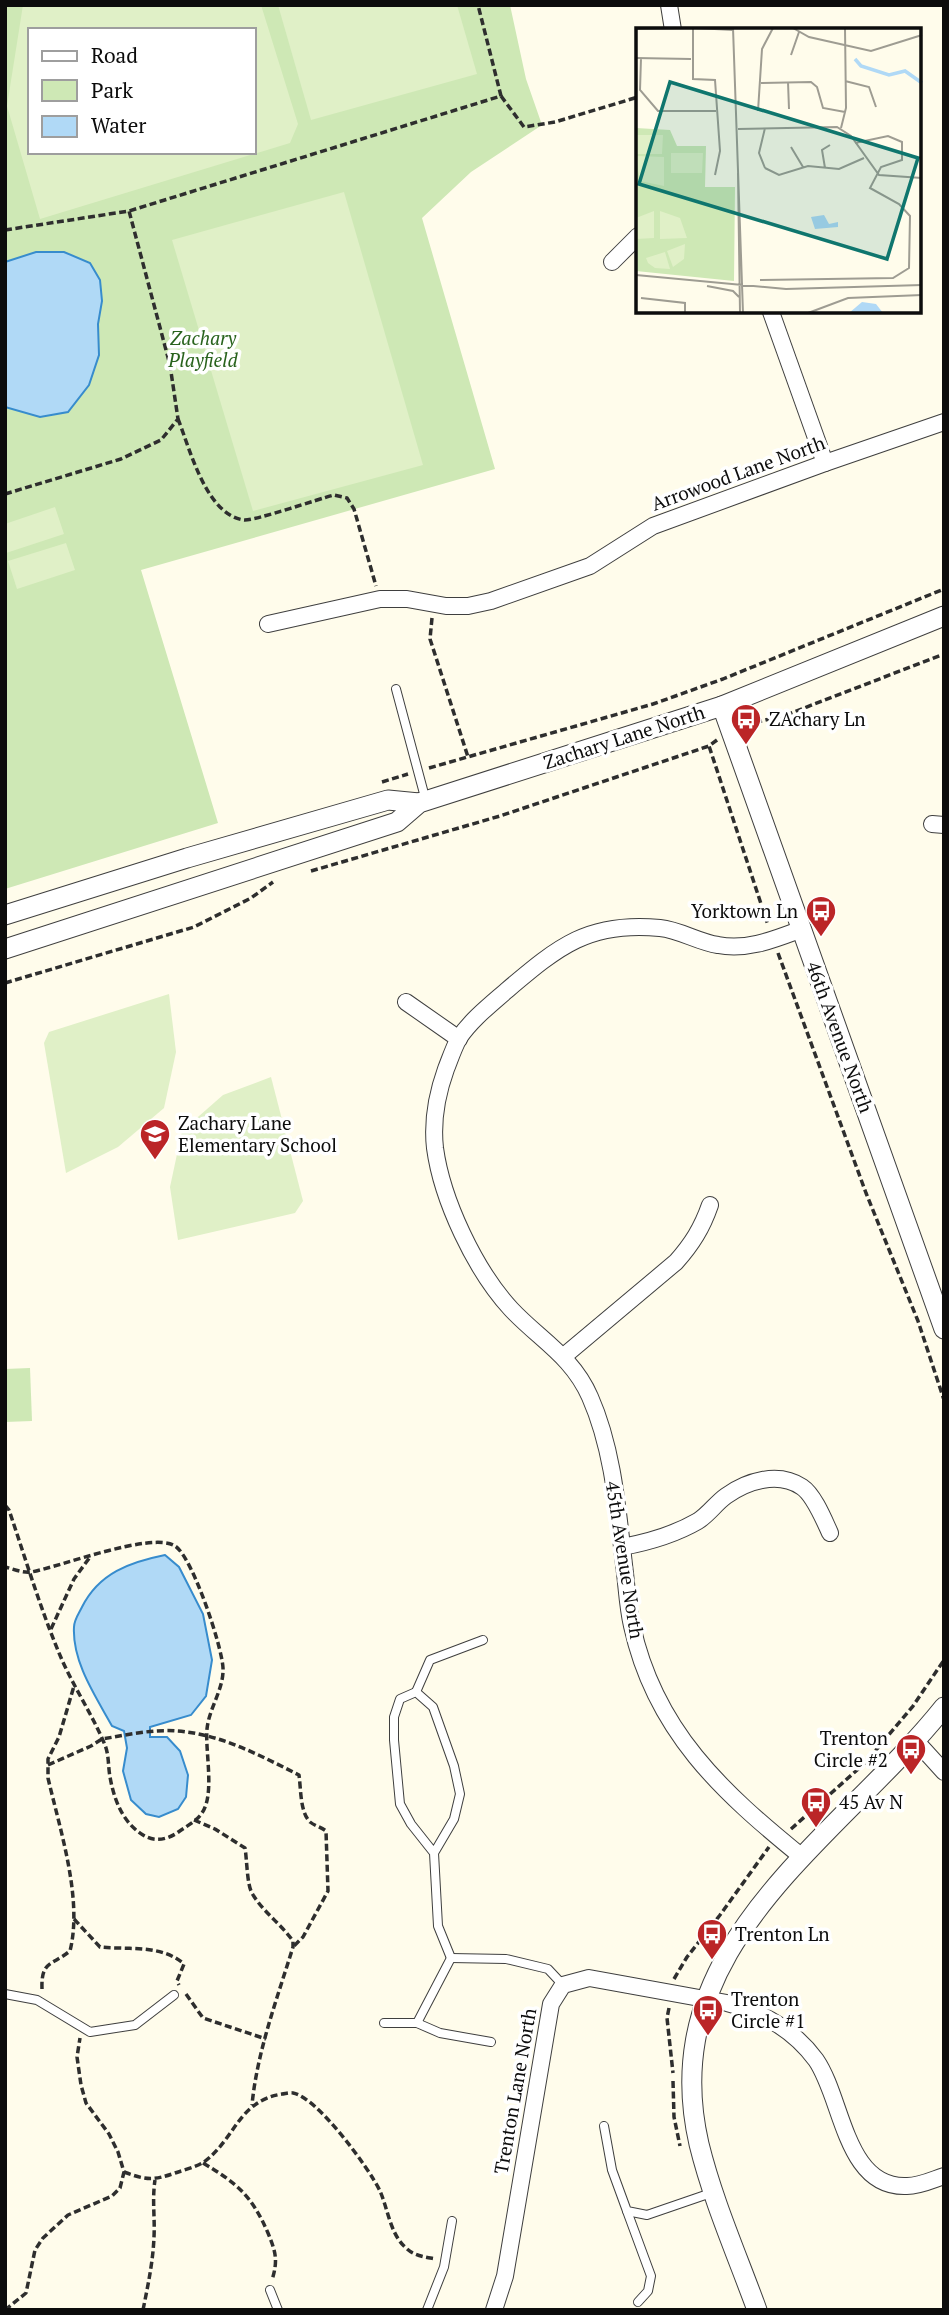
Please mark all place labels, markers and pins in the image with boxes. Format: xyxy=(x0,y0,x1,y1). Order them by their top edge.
bus stop icon: ZAchary Ln xyxy=(729,702,763,746)
place label: ZAchary Ln xyxy=(769,706,866,731)
bus stop icon: Yorktown Ln xyxy=(804,894,838,938)
place label: Yorktown Ln xyxy=(691,898,798,923)
place label: Zachary Lane Elementary School xyxy=(178,1110,337,1157)
school or university icon: Zachary Lane Elementary School xyxy=(138,1117,172,1161)
place label: Trenton Circle #2 xyxy=(814,1725,888,1772)
bus stop icon: Trenton Circle #2 xyxy=(894,1732,928,1776)
bus stop icon: 45 Av N xyxy=(799,1785,833,1829)
place label: 45 Av N xyxy=(839,1789,903,1814)
bus stop icon: Trenton Ln xyxy=(695,1917,729,1961)
place label: Trenton Ln xyxy=(735,1921,830,1946)
place label: Trenton Circle #1 xyxy=(731,1986,805,2033)
bus stop icon: Trenton Circle #1 xyxy=(691,1993,725,2037)

